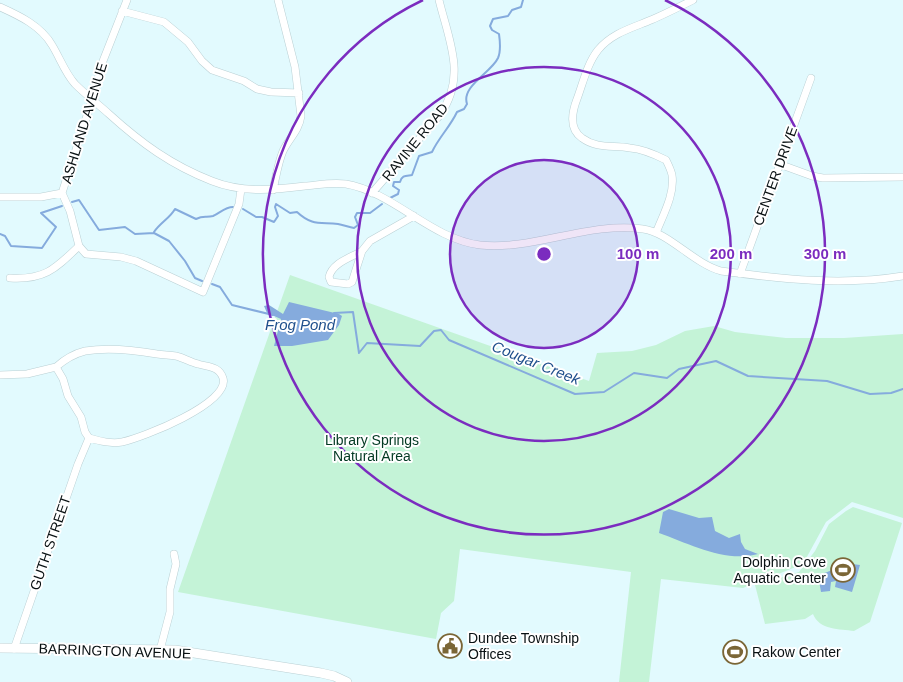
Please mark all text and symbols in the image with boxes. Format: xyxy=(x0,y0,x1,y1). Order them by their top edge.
street label: ASHLAND AVENUE xyxy=(58,61,110,185)
street label: RAVINE ROAD xyxy=(379,100,451,184)
street label: CENTER DRIVE xyxy=(750,124,800,228)
centre of rings xyxy=(535,245,553,263)
text: 100 m xyxy=(617,245,659,262)
text: 200 m xyxy=(710,245,752,262)
text: 300 m xyxy=(804,245,846,262)
water label: Frog Pond xyxy=(265,316,336,333)
water label: Cougar Creek xyxy=(490,337,584,388)
park label: Library Springs Natural Area xyxy=(325,432,419,464)
street label: GUTH STREET xyxy=(26,493,74,592)
place label: Dolphin Cove Aquatic Center xyxy=(733,554,826,586)
sports icon: Dolphin Cove Aquatic Center xyxy=(830,557,856,583)
place label: Dundee Township Offices xyxy=(468,630,579,662)
public building icon: Dundee Township Offices xyxy=(437,633,463,659)
sports icon: Rakow Center xyxy=(722,639,748,665)
street label: BARRINGTON AVENUE xyxy=(38,640,192,662)
place label: Rakow Center xyxy=(752,644,841,660)

